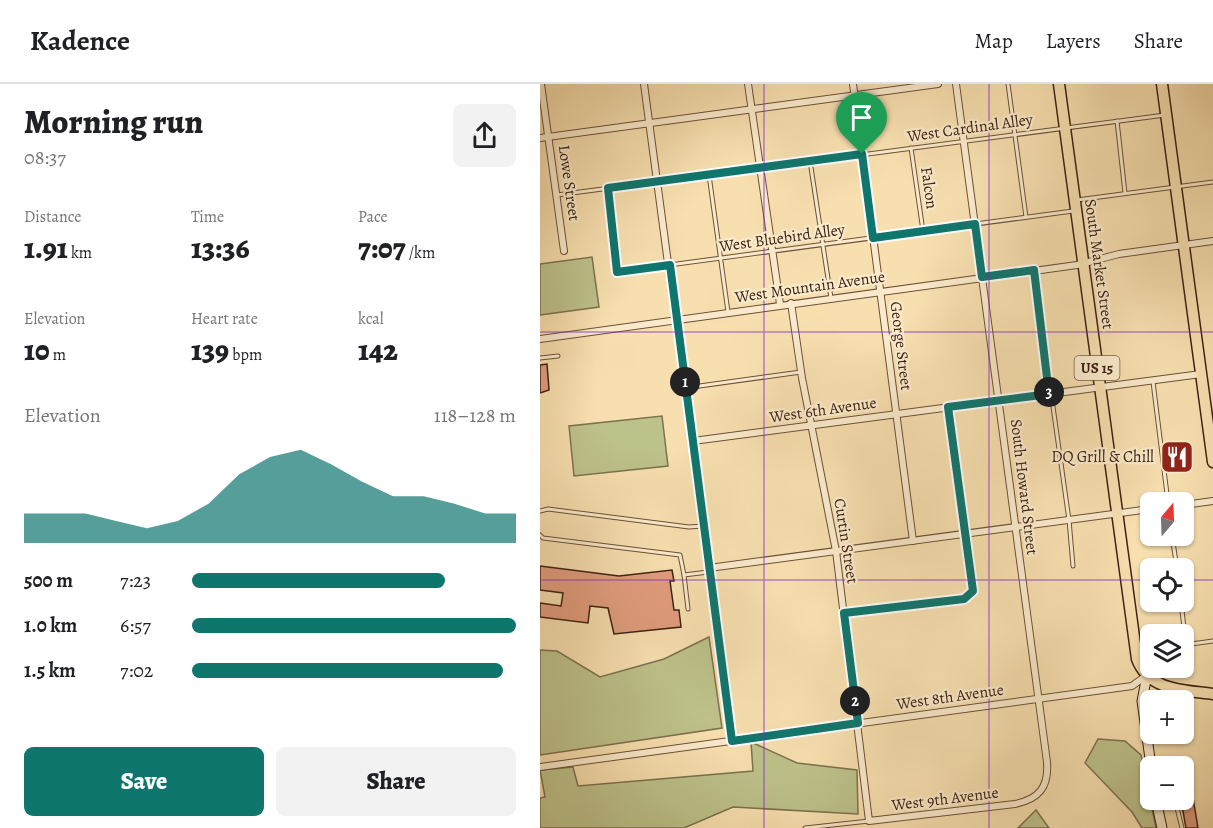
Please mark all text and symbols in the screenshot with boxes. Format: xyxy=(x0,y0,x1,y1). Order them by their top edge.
text: Kadence xyxy=(30,22,130,60)
text: Map xyxy=(974,27,1013,55)
text: Layers xyxy=(1046,27,1101,55)
text: Share xyxy=(1134,27,1183,55)
pin xyxy=(836,92,887,154)
text: Morning run xyxy=(24,99,203,144)
icon: arrive xyxy=(845,101,878,134)
button: share xyxy=(453,104,516,167)
street label: West Cardinal Alley xyxy=(905,108,1035,148)
text: 08:37 xyxy=(24,144,66,171)
street label: Lowe Street xyxy=(553,144,585,222)
street label: Falcon xyxy=(915,166,943,211)
street label: South Market Street xyxy=(1079,197,1119,331)
text: Distance xyxy=(24,206,81,228)
text: Time xyxy=(191,206,224,228)
text: Pace xyxy=(358,206,388,228)
street label: West Bluebird Alley xyxy=(717,218,847,258)
text: 1.91 xyxy=(24,228,68,268)
text: 13:36 xyxy=(191,228,250,268)
text: 7:07 xyxy=(358,228,406,268)
text: km xyxy=(68,242,92,264)
text: /km xyxy=(406,242,435,264)
street label: West Mountain Avenue xyxy=(733,266,886,309)
street label: George Street xyxy=(885,300,917,392)
text: Elevation xyxy=(24,308,85,330)
text: Heart rate xyxy=(191,308,258,330)
text: kcal xyxy=(358,308,384,330)
text: 10 xyxy=(24,330,50,370)
text: 139 xyxy=(191,330,229,370)
text: 142 xyxy=(358,330,398,370)
text: m xyxy=(50,344,66,366)
text: bpm xyxy=(229,344,262,366)
road number: US 15 xyxy=(1074,356,1120,380)
pin: 1 xyxy=(670,367,700,397)
text: 1 xyxy=(682,371,688,393)
pin: 3 xyxy=(1034,377,1064,407)
text: 3 xyxy=(1046,381,1052,403)
street label: West 6th Avenue xyxy=(767,392,878,429)
text: Elevation xyxy=(24,402,101,429)
text: 118–128 m xyxy=(434,402,516,429)
street label: South Howard Street xyxy=(1005,418,1043,556)
restaurant icon: DQ Grill & Chill xyxy=(1159,439,1195,475)
place label: DQ Grill & Chill xyxy=(1051,446,1154,468)
north arrow xyxy=(1140,492,1194,546)
map controls xyxy=(1140,492,1194,810)
street label: Curtin Street xyxy=(828,497,864,585)
button: locate xyxy=(1140,558,1194,612)
text: 500 m xyxy=(24,567,73,594)
text: 7:23 xyxy=(120,567,151,594)
text: 1.0 km xyxy=(24,612,77,639)
text: 6:57 xyxy=(120,612,151,639)
button: layers xyxy=(1140,624,1194,678)
text: 1.5 km xyxy=(24,657,76,684)
text: 7:02 xyxy=(120,657,153,684)
street label: West 8th Avenue xyxy=(894,679,1005,716)
pin: 2 xyxy=(840,686,870,716)
text: 2 xyxy=(851,690,859,712)
button: + xyxy=(1140,690,1194,744)
button: Save xyxy=(24,747,264,816)
button: Share xyxy=(276,747,516,816)
button: − xyxy=(1140,756,1194,810)
street label: West 9th Avenue xyxy=(889,782,1000,817)

